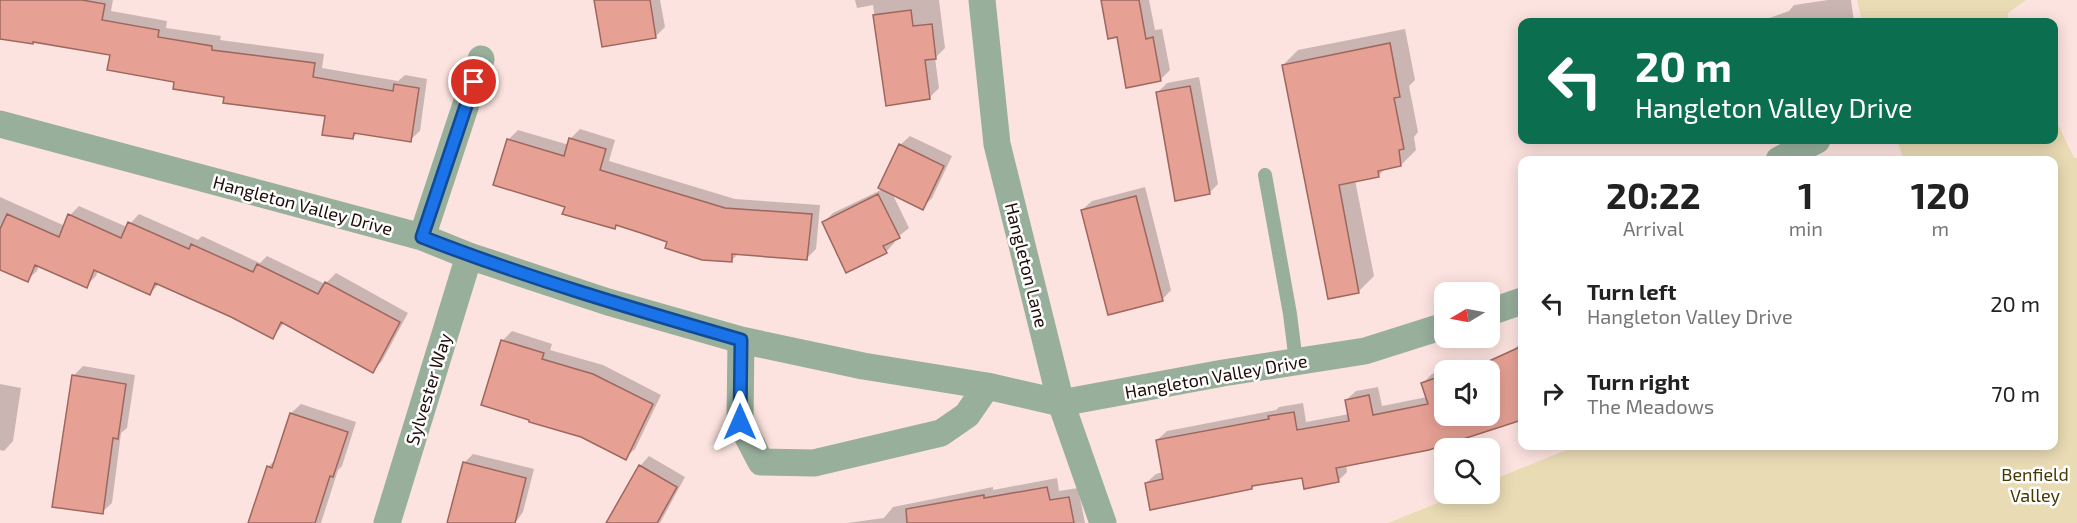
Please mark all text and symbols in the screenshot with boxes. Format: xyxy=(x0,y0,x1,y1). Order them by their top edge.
text: 20 m xyxy=(1635,40,1732,90)
icon: left xyxy=(1536,42,1614,120)
pin xyxy=(448,56,499,107)
icon: arrive xyxy=(457,65,490,98)
text: Hangleton Valley Drive xyxy=(1635,91,1913,123)
street label: Hangleton Valley Drive xyxy=(211,170,395,240)
text: 20:22 xyxy=(1606,173,1701,216)
text: 1 xyxy=(1798,173,1814,216)
text: 120 xyxy=(1911,173,1970,216)
street label: Hangleton Lane xyxy=(1001,200,1053,330)
text: Arrival xyxy=(1623,216,1684,240)
text: min xyxy=(1789,216,1823,240)
text: m xyxy=(1932,216,1949,240)
text: Turn left xyxy=(1587,278,1676,304)
north arrow xyxy=(1434,282,1500,348)
map controls xyxy=(1434,282,1500,504)
icon: left xyxy=(1536,287,1569,320)
text: 20 m xyxy=(1990,290,2040,316)
text: Hangleton Valley Drive xyxy=(1587,304,1793,328)
street label: Sylvester Way xyxy=(401,330,456,448)
street label: Hangleton Valley Drive xyxy=(1123,349,1309,403)
button: sound xyxy=(1434,360,1500,426)
text: Turn right xyxy=(1587,368,1689,394)
icon: right xyxy=(1536,377,1569,410)
text: 70 m xyxy=(1991,380,2040,406)
position arrow xyxy=(708,390,772,454)
text: The Meadows xyxy=(1587,394,1714,418)
button: search xyxy=(1434,438,1500,504)
park label: Benfield Valley xyxy=(2001,463,2069,506)

